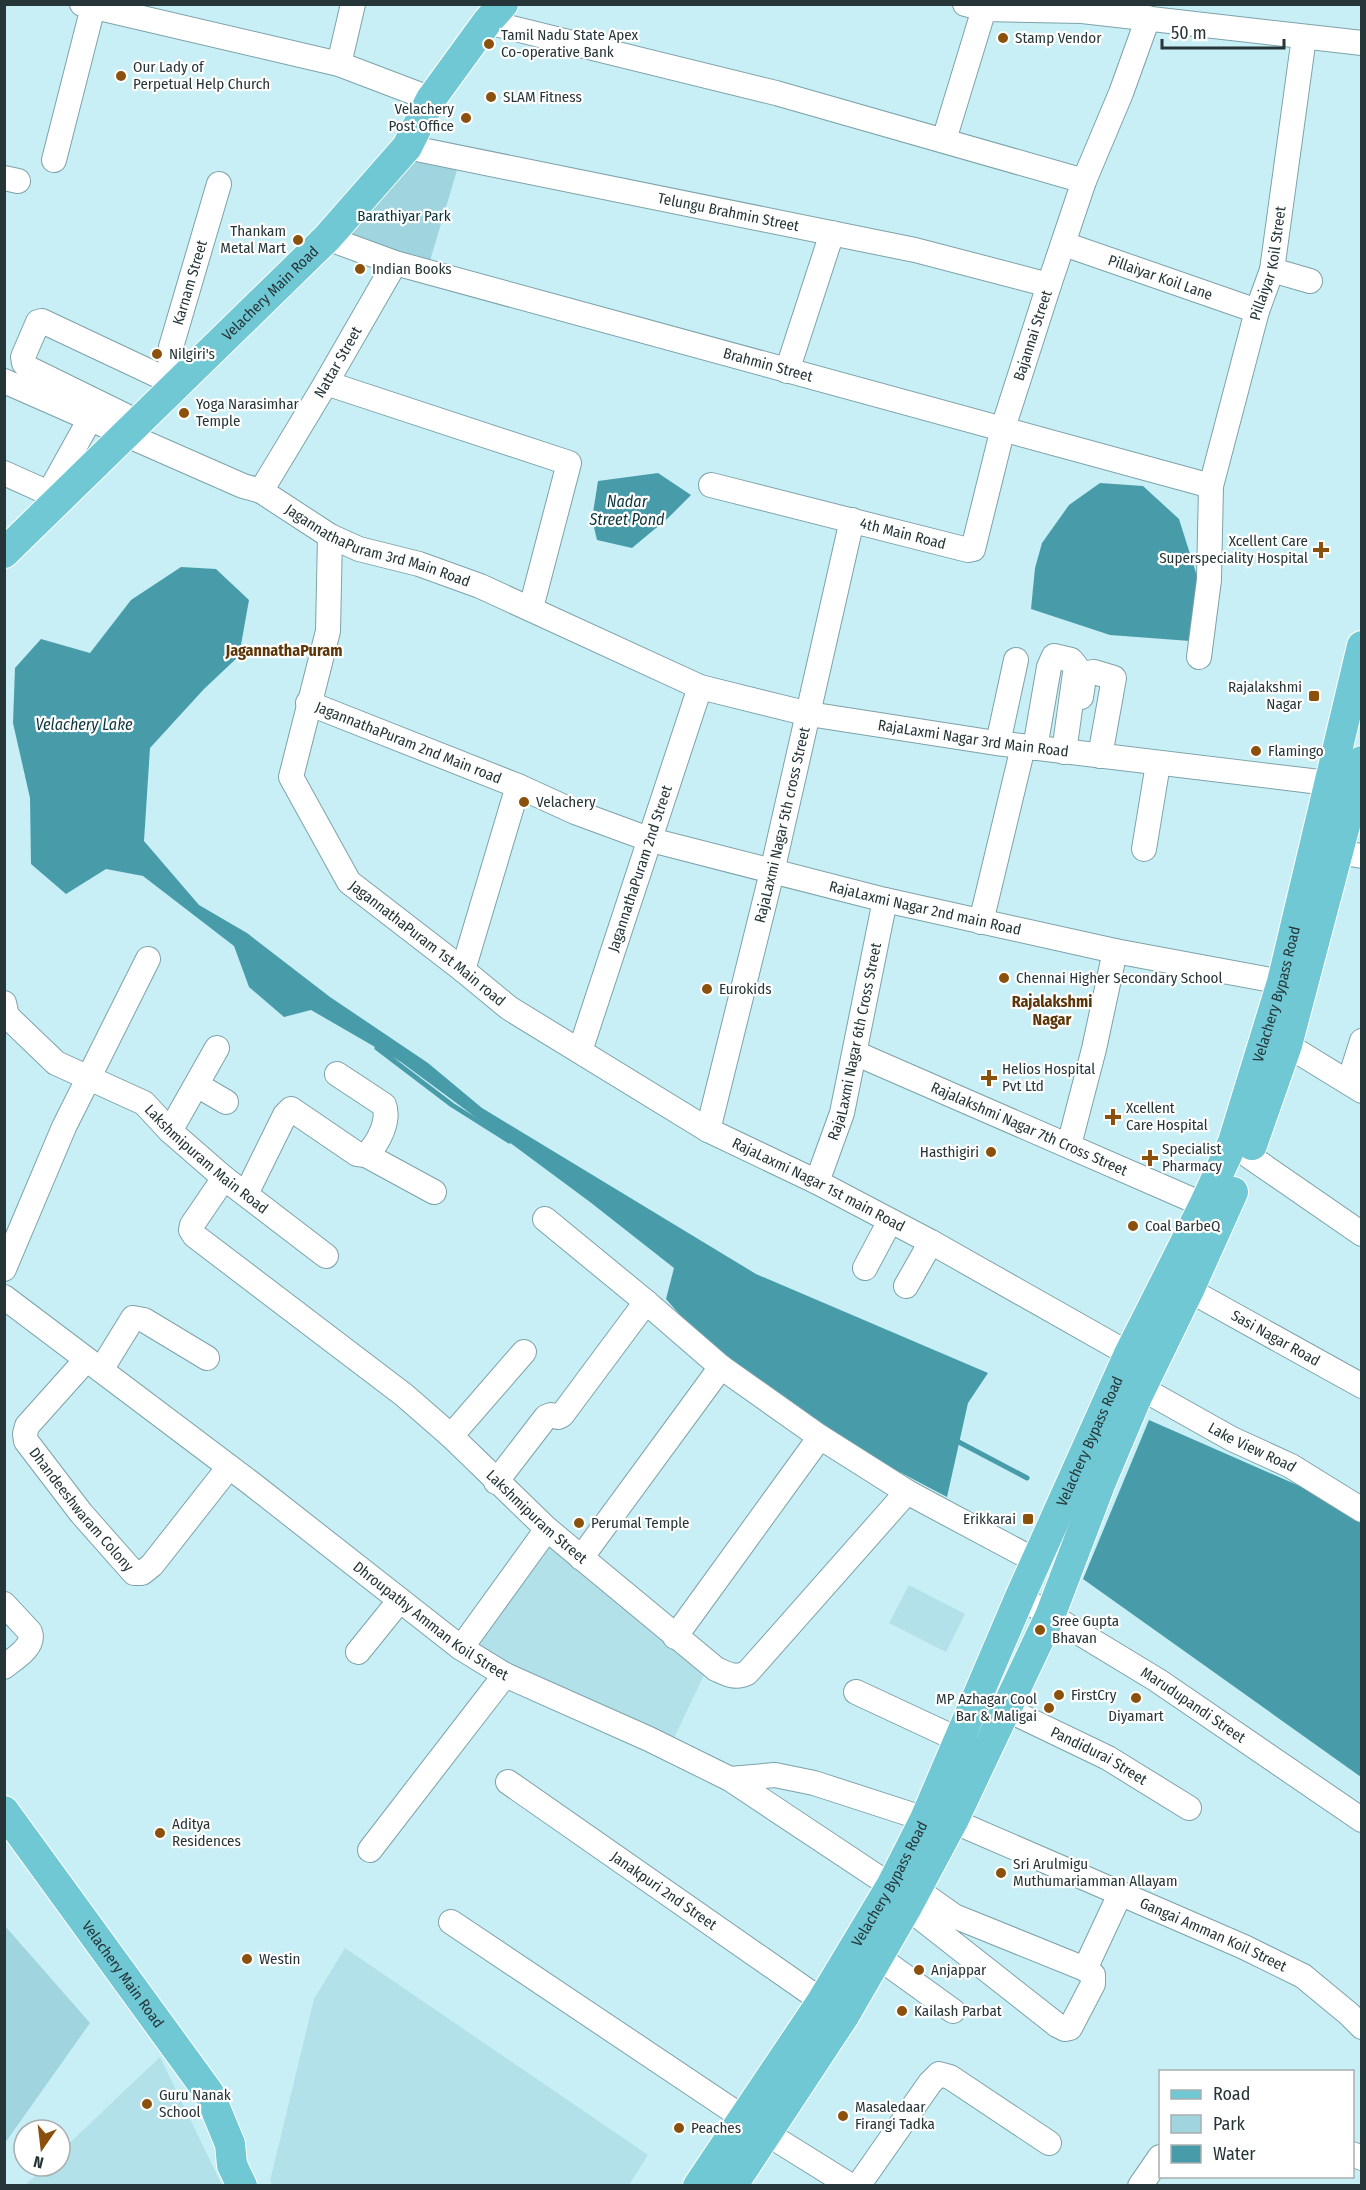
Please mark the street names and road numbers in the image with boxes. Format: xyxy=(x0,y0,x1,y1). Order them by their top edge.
street label: Telungu Brahmin Street xyxy=(656,189,801,235)
street label: Pillaiyar Koil Street xyxy=(1246,205,1290,322)
street label: Karnam Street xyxy=(169,238,211,327)
street label: Velachery Main Road xyxy=(218,242,322,344)
street label: Pillaiyar Koil Lane xyxy=(1106,251,1215,304)
street label: Bajannai Street xyxy=(1010,288,1056,383)
street label: Nattar Street xyxy=(310,323,366,401)
street label: Brahmin Street xyxy=(721,344,815,386)
street label: JagannathaPuram 3rd Main Road xyxy=(282,500,473,591)
street label: 4th Main Road xyxy=(858,514,948,553)
street label: JagannathaPuram 2nd Main road xyxy=(313,698,504,788)
street label: RajaLaxmi Nagar 3rd Main Road xyxy=(877,716,1070,761)
street label: RajaLaxmi Nagar 5th cross Street xyxy=(751,725,814,925)
street label: JagannathaPuram 2nd Street xyxy=(604,783,676,954)
street label: JagannathaPuram 1st Main road xyxy=(346,877,509,1010)
street label: RajaLaxmi Nagar 2nd main Road xyxy=(827,877,1023,939)
street label: Velachery Bypass Road xyxy=(1249,924,1304,1064)
street label: RajaLaxmi Nagar 6th Cross Street xyxy=(824,941,885,1143)
street label: Rajalakshmi Nagar 7th Cross Street xyxy=(928,1078,1130,1180)
street label: Lakshmipuram Main Road xyxy=(141,1101,272,1217)
street label: RajaLaxmi Nagar 1st main Road xyxy=(729,1134,908,1236)
street label: Sasi Nagar Road xyxy=(1228,1306,1323,1370)
street label: Velachery Bypass Road xyxy=(1053,1374,1127,1509)
street label: Lake View Road xyxy=(1205,1419,1299,1476)
street label: Dhandeeshwaram Colony xyxy=(25,1444,138,1575)
street label: Lakshmipuram Street xyxy=(483,1466,591,1568)
street label: Dhroupathy Amman Koil Street xyxy=(349,1558,511,1684)
street label: Marudupandi Street xyxy=(1137,1663,1249,1747)
street label: Pandidurai Street xyxy=(1048,1723,1150,1789)
street label: Velachery Bypass Road xyxy=(848,1818,931,1950)
street label: Janakpuri 2nd Street xyxy=(607,1848,720,1934)
street label: Gangai Amman Koil Street xyxy=(1137,1894,1290,1976)
street label: Velachery Main Road xyxy=(78,1918,168,2031)

